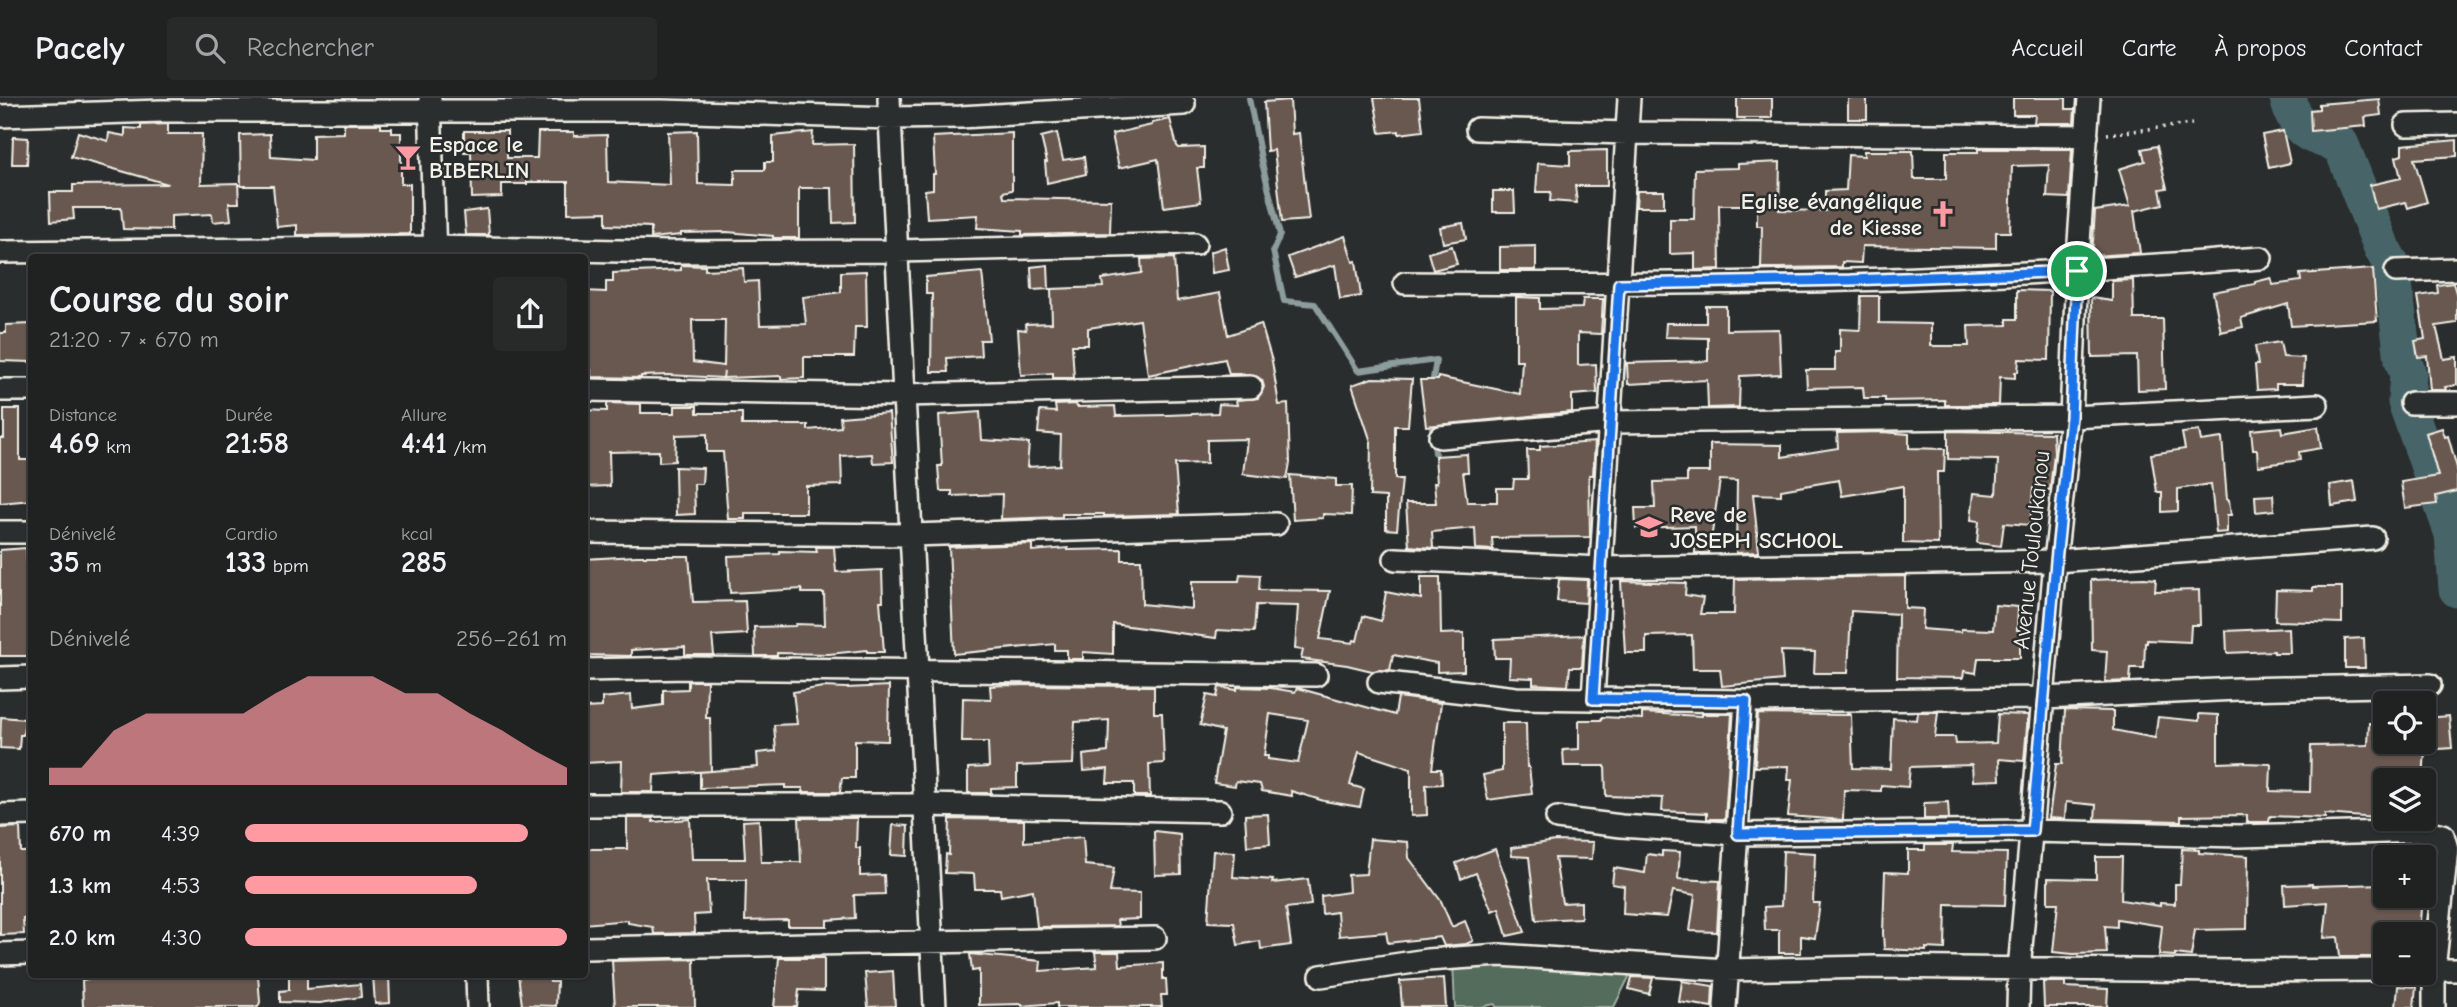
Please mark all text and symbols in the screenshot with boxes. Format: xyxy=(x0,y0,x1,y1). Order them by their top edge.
search box xyxy=(167,17,657,80)
text: Pacely xyxy=(35,29,125,67)
icon: search xyxy=(191,29,229,67)
text: Rechercher xyxy=(247,33,374,63)
text: Accueil xyxy=(2012,34,2084,62)
text: Carte xyxy=(2122,34,2177,62)
text: À propos xyxy=(2215,34,2306,62)
text: Contact xyxy=(2344,34,2422,62)
place label: Espace le BIBERLIN xyxy=(429,131,530,184)
bar icon: Espace le BIBERLIN xyxy=(393,142,423,172)
place label: Eglise évangélique de Kiesse xyxy=(1741,188,1922,241)
church icon: Eglise évangélique de Kiesse xyxy=(1928,199,1958,229)
pin xyxy=(2047,241,2107,301)
icon: arrive xyxy=(2058,252,2096,290)
button: share xyxy=(493,277,567,351)
text: Course du soir xyxy=(49,278,288,322)
text: 21:20 · 7 × 670 m xyxy=(49,326,219,353)
text: Distance xyxy=(49,404,117,426)
text: Durée xyxy=(225,404,273,426)
text: Allure xyxy=(401,404,447,426)
text: 4.69 xyxy=(49,426,100,461)
text: 21:58 xyxy=(225,426,289,461)
text: 4:41 xyxy=(401,426,447,461)
text: km xyxy=(100,436,131,458)
text: /km xyxy=(447,436,487,458)
street label: Avenue Touloukanou xyxy=(2008,449,2055,651)
place label: Reve de JOSEPH SCHOOL xyxy=(1670,501,1843,554)
school or university icon: Reve de JOSEPH SCHOOL xyxy=(1634,512,1664,542)
text: Dénivelé xyxy=(49,523,116,545)
text: Cardio xyxy=(225,523,278,545)
text: kcal xyxy=(401,523,433,545)
text: 35 xyxy=(49,545,80,580)
text: 133 xyxy=(225,545,266,580)
text: 285 xyxy=(401,545,447,580)
text: m xyxy=(80,555,102,577)
text: bpm xyxy=(266,555,309,577)
text: Dénivelé xyxy=(49,625,130,652)
text: 256–261 m xyxy=(456,625,567,652)
map controls xyxy=(2373,691,2436,985)
button: locate xyxy=(2373,691,2436,754)
button: layers xyxy=(2373,768,2436,831)
text: 670 m xyxy=(49,820,111,847)
text: 4:39 xyxy=(161,820,200,847)
button: + xyxy=(2373,845,2436,908)
text: 1.3 km xyxy=(49,872,111,899)
text: 4:53 xyxy=(161,872,200,899)
button: − xyxy=(2373,922,2436,985)
text: 2.0 km xyxy=(49,924,115,951)
text: 4:30 xyxy=(161,924,202,951)

